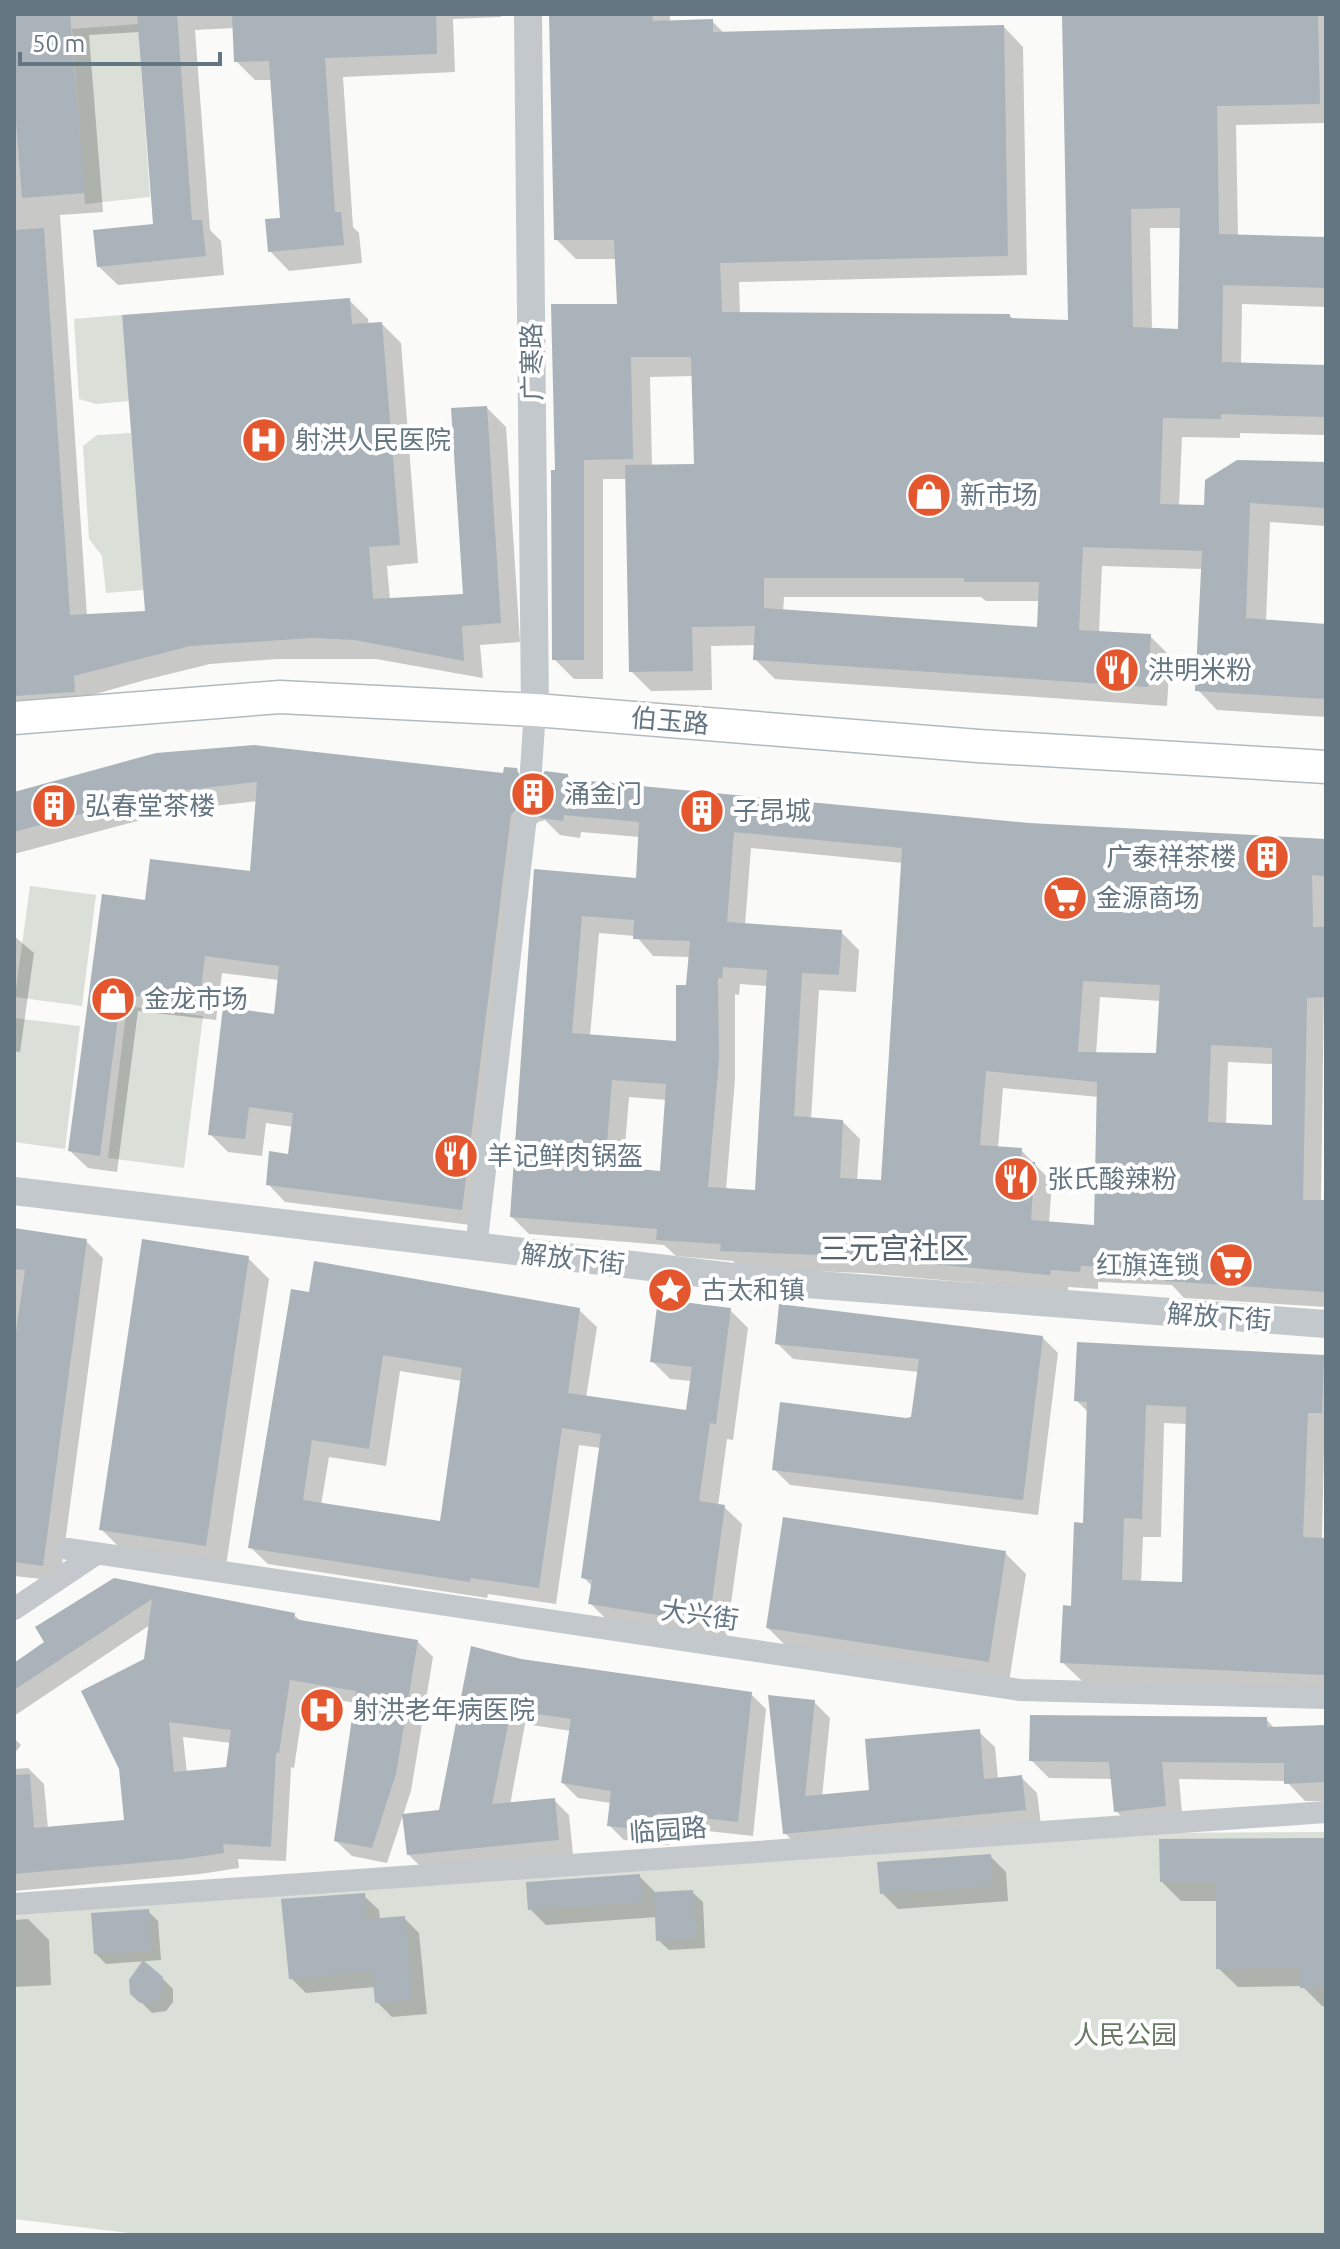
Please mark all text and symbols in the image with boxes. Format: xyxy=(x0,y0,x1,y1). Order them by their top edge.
scale bar xyxy=(20,16,220,66)
text: 50 m xyxy=(32,30,85,57)
street label: 广寒路 xyxy=(516,323,547,401)
hospital icon: 射洪人民医院 xyxy=(240,416,288,464)
place label: 射洪人民医院 xyxy=(295,425,451,454)
shop icon: 新市场 xyxy=(905,471,953,519)
place label: 新市场 xyxy=(960,480,1038,509)
restaurant icon: 洪明米粉 xyxy=(1093,646,1141,694)
place label: 洪明米粉 xyxy=(1148,655,1252,684)
street label: 伯玉路 xyxy=(630,703,710,738)
building icon: 涌金门 xyxy=(509,770,557,818)
place label: 涌金门 xyxy=(564,779,642,808)
building icon: 弘春堂茶楼 xyxy=(30,782,78,830)
building icon: 子昂城 xyxy=(678,787,726,835)
place label: 弘春堂茶楼 xyxy=(85,791,215,820)
place label: 子昂城 xyxy=(733,796,811,825)
building icon: 广泰祥茶楼 xyxy=(1243,833,1291,881)
place label: 广泰祥茶楼 xyxy=(1106,842,1236,871)
supermarket icon: 金源商场 xyxy=(1041,874,1089,922)
place label: 金源商场 xyxy=(1096,883,1200,912)
shop icon: 金龙市场 xyxy=(89,975,137,1023)
place label: 金龙市场 xyxy=(144,984,248,1013)
restaurant icon: 羊记鲜肉锅盔 xyxy=(432,1132,480,1180)
place label: 羊记鲜肉锅盔 xyxy=(487,1141,643,1170)
restaurant icon: 张氏酸辣粉 xyxy=(992,1155,1040,1203)
place label: 张氏酸辣粉 xyxy=(1047,1164,1177,1193)
district label: 三元宫社区 xyxy=(819,1231,969,1265)
street label: 解放下街 xyxy=(520,1239,626,1278)
supermarket icon: 红旗连锁 xyxy=(1207,1241,1255,1289)
place label: 红旗连锁 xyxy=(1096,1250,1200,1279)
place icon: 古太和镇 xyxy=(646,1266,694,1314)
place label: 古太和镇 xyxy=(701,1275,805,1304)
street label: 解放下街 xyxy=(1166,1298,1272,1335)
street label: 大兴街 xyxy=(659,1595,741,1634)
hospital icon: 射洪老年病医院 xyxy=(298,1686,346,1734)
place label: 射洪老年病医院 xyxy=(353,1695,535,1724)
street label: 临园路 xyxy=(628,1812,708,1847)
park label: 人民公园 xyxy=(1073,2020,1177,2049)

